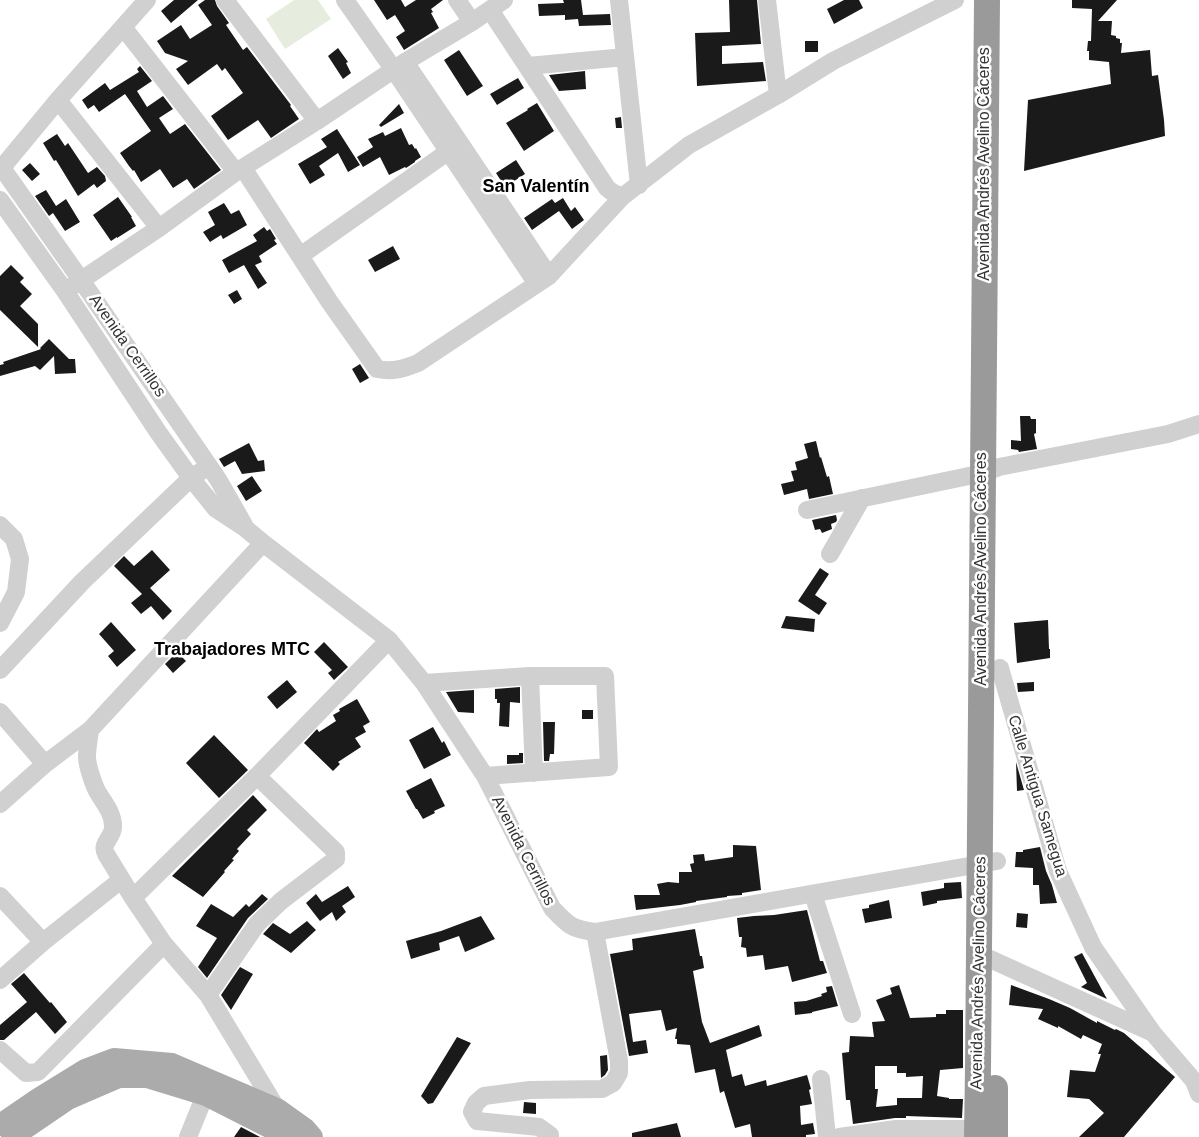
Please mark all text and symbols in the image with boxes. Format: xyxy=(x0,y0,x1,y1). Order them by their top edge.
street label: Avenida Andrés Avelino Cáceres xyxy=(975,47,995,281)
district label: San Valentín xyxy=(482,176,590,198)
street label: Avenida Cerrillos xyxy=(85,291,169,401)
street label: Avenida Andrés Avelino Cáceres xyxy=(972,452,992,686)
district label: Trabajadores MTC xyxy=(154,639,310,661)
street label: Calle Antigua Samegua xyxy=(1003,713,1071,879)
street label: Avenida Cerrillos xyxy=(487,793,559,909)
street label: Avenida Andrés Avelino Cáceres xyxy=(967,856,991,1090)

